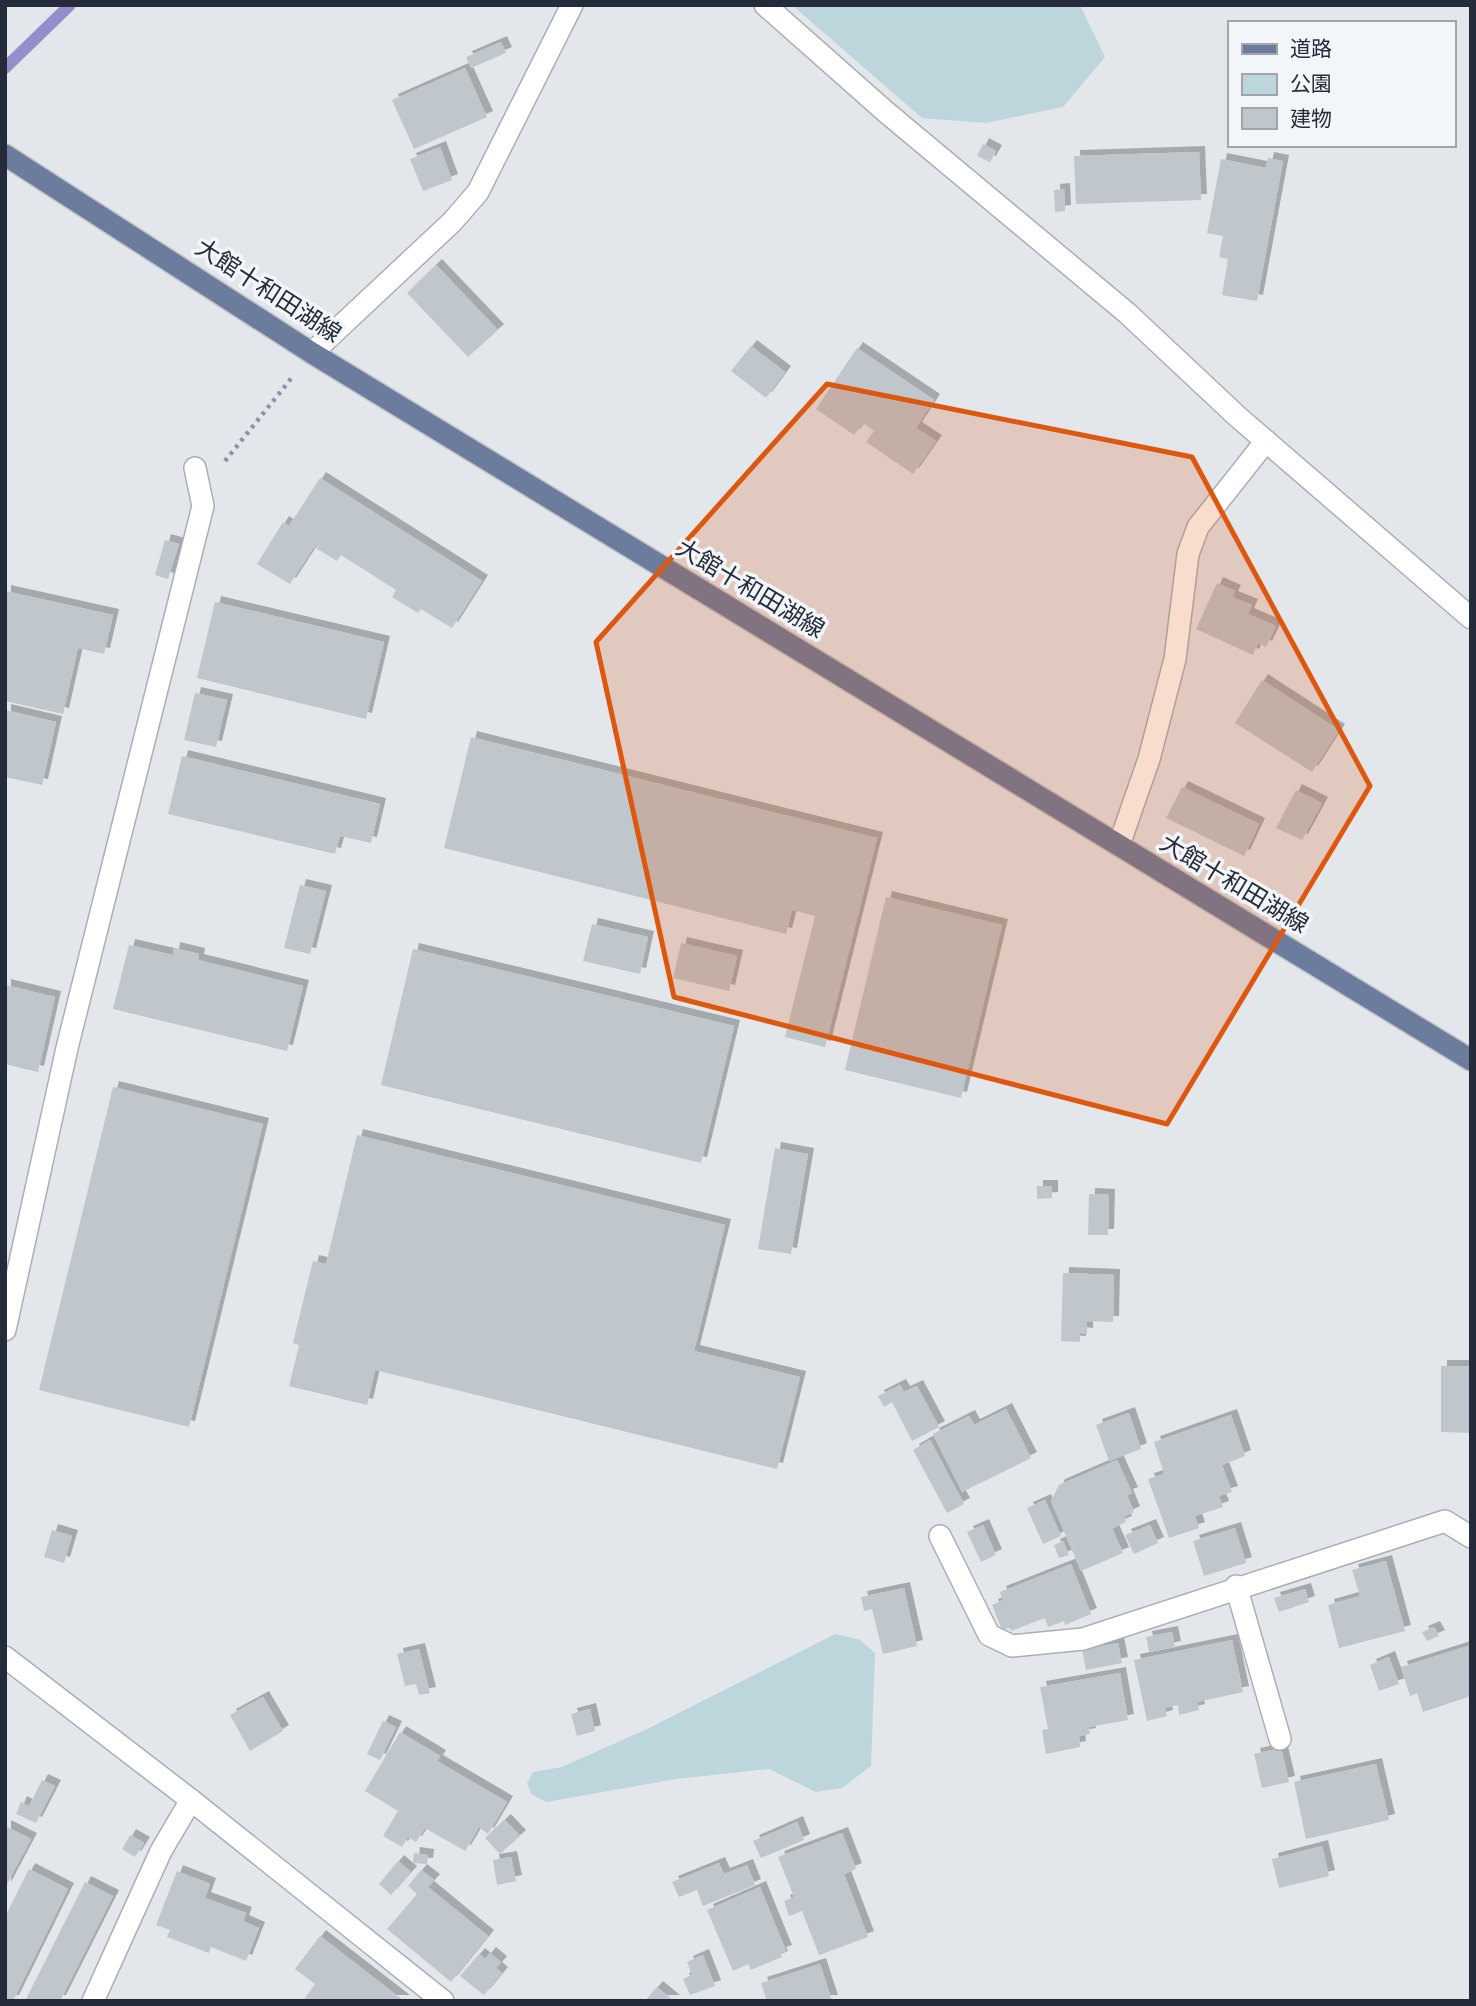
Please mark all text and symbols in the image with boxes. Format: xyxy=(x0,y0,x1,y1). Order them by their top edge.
legend xyxy=(1228,21,1455,147)
text: 道路 xyxy=(1290,37,1332,62)
text: 公園 xyxy=(1290,72,1332,97)
text: 建物 xyxy=(1290,107,1332,132)
street label: 大館十和田湖線 xyxy=(190,233,346,349)
street label: 大館十和田湖線 xyxy=(671,533,829,645)
street label: 大館十和田湖線 xyxy=(1155,828,1313,940)

